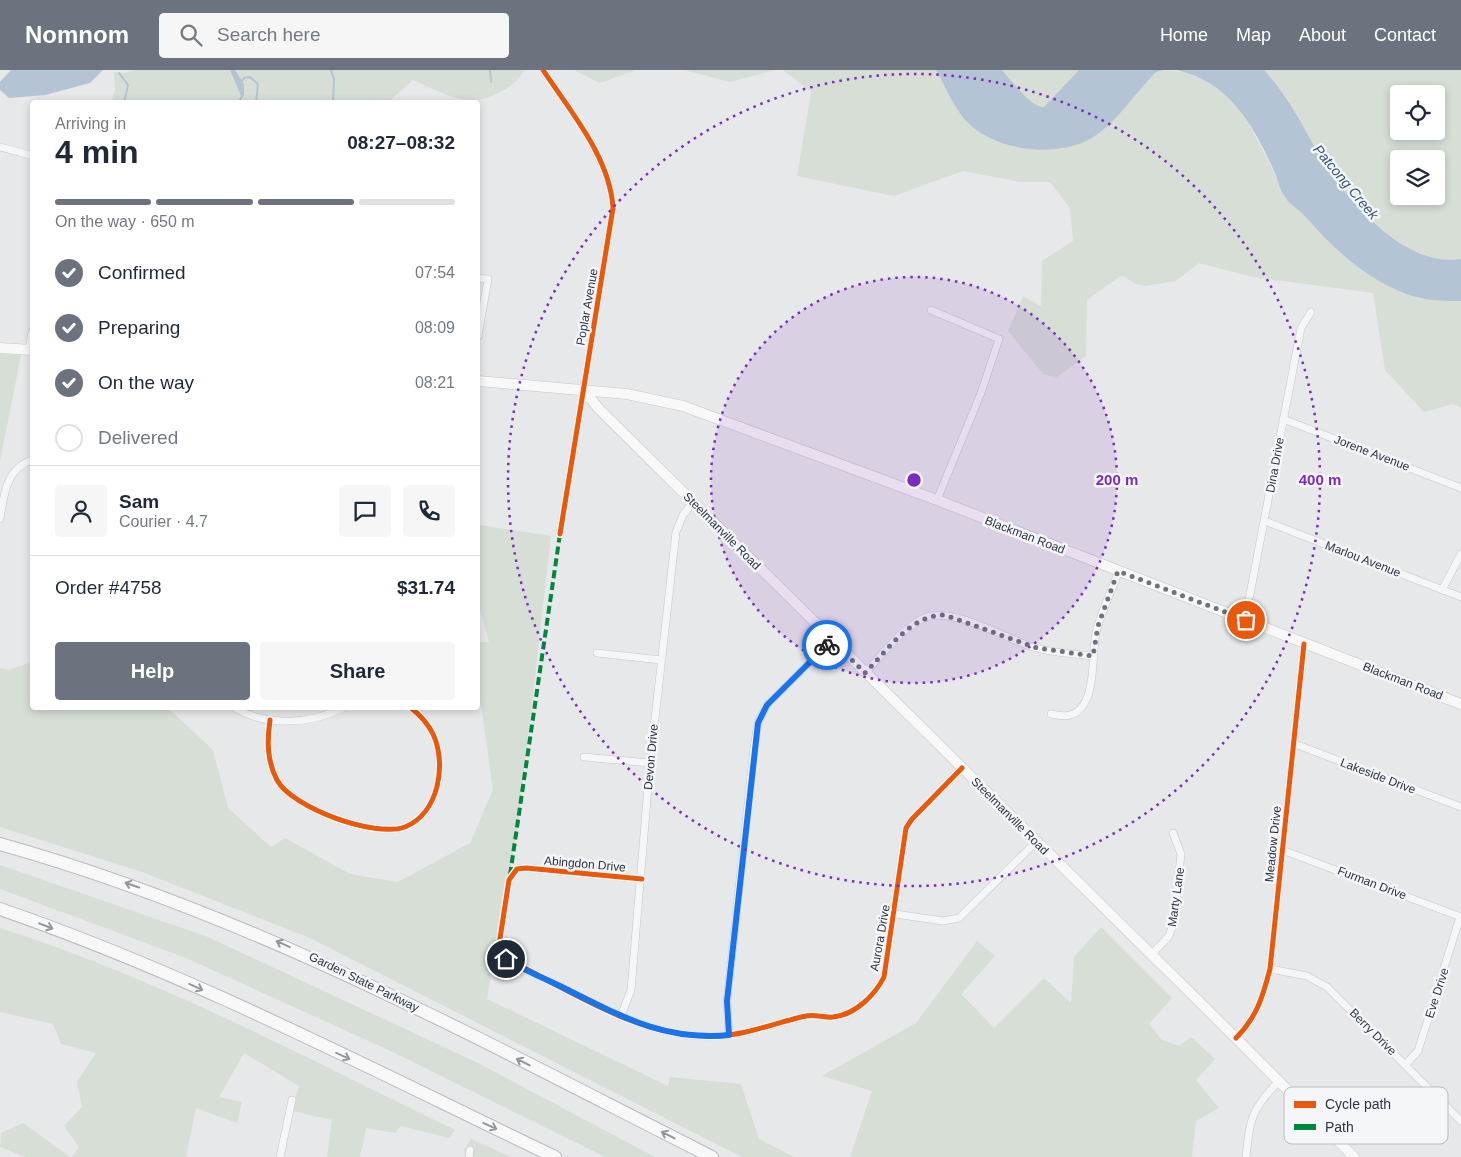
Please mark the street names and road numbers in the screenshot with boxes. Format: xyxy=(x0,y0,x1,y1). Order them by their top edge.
street label: Poplar Avenue xyxy=(573,267,601,347)
street label: Jorene Avenue xyxy=(1332,432,1412,474)
street label: Dina Drive xyxy=(1263,436,1287,494)
street label: Steelmanville Road xyxy=(680,489,764,573)
street label: Blackman Road xyxy=(983,513,1067,557)
street label: Marlou Avenue xyxy=(1323,538,1403,580)
street label: Blackman Road xyxy=(1361,659,1445,703)
street label: Devon Drive xyxy=(641,723,661,791)
street label: Lakeside Drive xyxy=(1338,755,1418,797)
street label: Steelmanville Road xyxy=(968,774,1052,858)
street label: Meadow Drive xyxy=(1262,805,1284,883)
street label: Abingdon Drive xyxy=(544,853,627,875)
street label: Furman Drive xyxy=(1336,863,1409,903)
street label: Marty Lane xyxy=(1165,866,1187,928)
street label: Aurora Drive xyxy=(867,903,893,972)
street label: Garden State Parkway xyxy=(307,949,421,1015)
street label: Eve Drive xyxy=(1422,966,1452,1020)
street label: Berry Drive xyxy=(1347,1006,1399,1058)

